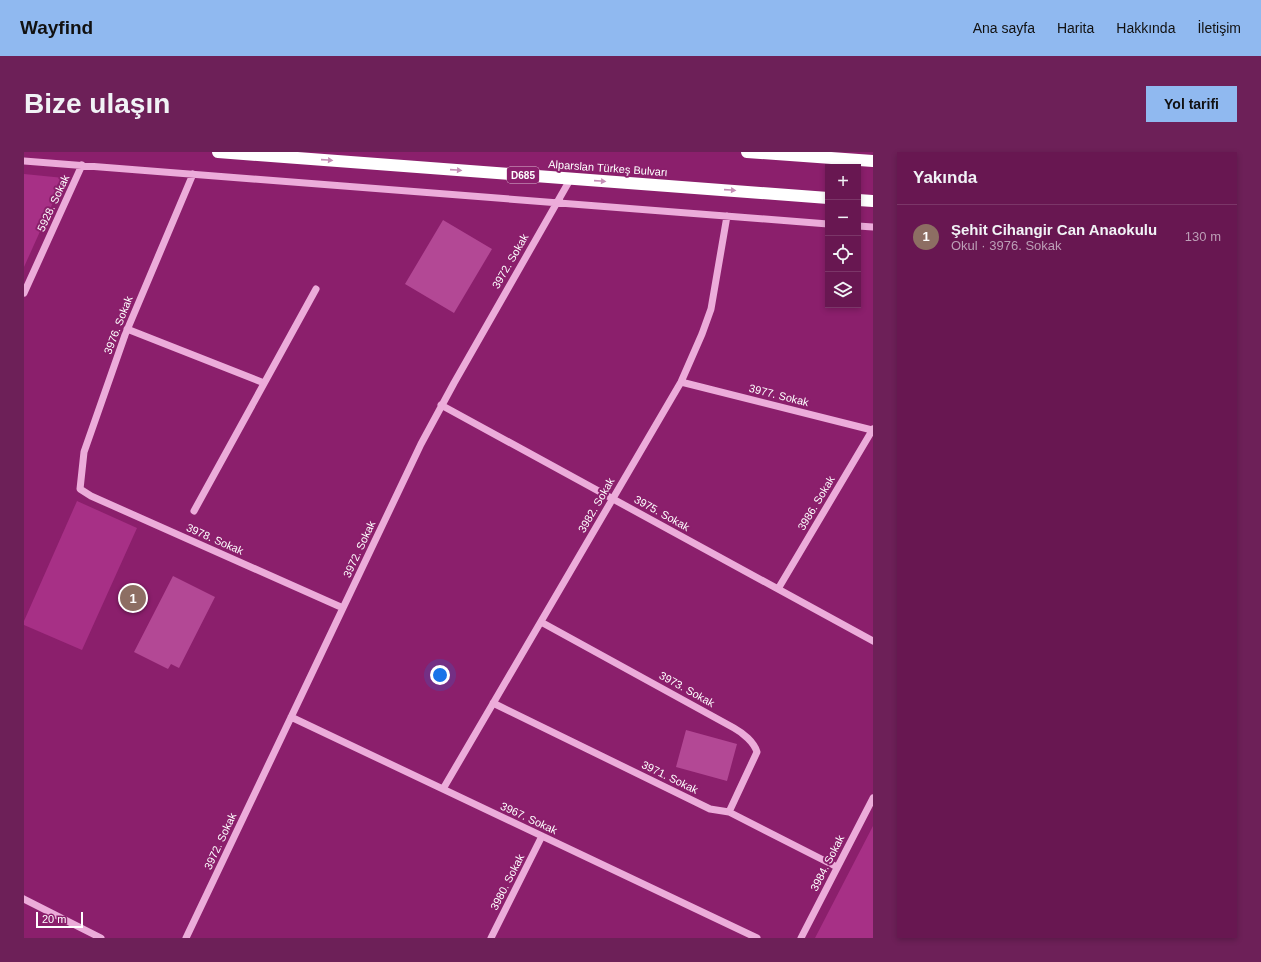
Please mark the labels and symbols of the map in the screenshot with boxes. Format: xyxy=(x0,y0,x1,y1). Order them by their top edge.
one-way arrow xyxy=(321,157,333,164)
street label: Alparslan Türkeş Bulvarı xyxy=(548,158,668,178)
one-way arrow xyxy=(450,166,462,173)
road number: D685 xyxy=(507,167,539,183)
street label: 5928. Sokak xyxy=(35,172,72,233)
one-way arrow xyxy=(594,177,606,184)
one-way arrow xyxy=(724,187,736,194)
street label: 3972. Sokak xyxy=(490,231,531,290)
street label: 3976. Sokak xyxy=(101,294,135,356)
street label: 3977. Sokak xyxy=(748,382,811,408)
street label: 3986. Sokak xyxy=(795,473,837,532)
street label: 3982. Sokak xyxy=(576,475,617,534)
street label: 3975. Sokak xyxy=(632,493,692,533)
street label: 3972. Sokak xyxy=(341,518,378,579)
street label: 3978. Sokak xyxy=(185,521,246,557)
pin: 1 xyxy=(120,583,146,613)
your location xyxy=(430,665,450,685)
street label: 3973. Sokak xyxy=(657,669,717,709)
street label: 3971. Sokak xyxy=(640,758,701,796)
street label: 3967. Sokak xyxy=(499,800,560,837)
street label: 3972. Sokak xyxy=(202,810,239,871)
street label: 3984. Sokak xyxy=(808,833,846,893)
street label: 3980. Sokak xyxy=(488,852,526,912)
scale bar xyxy=(36,910,83,929)

